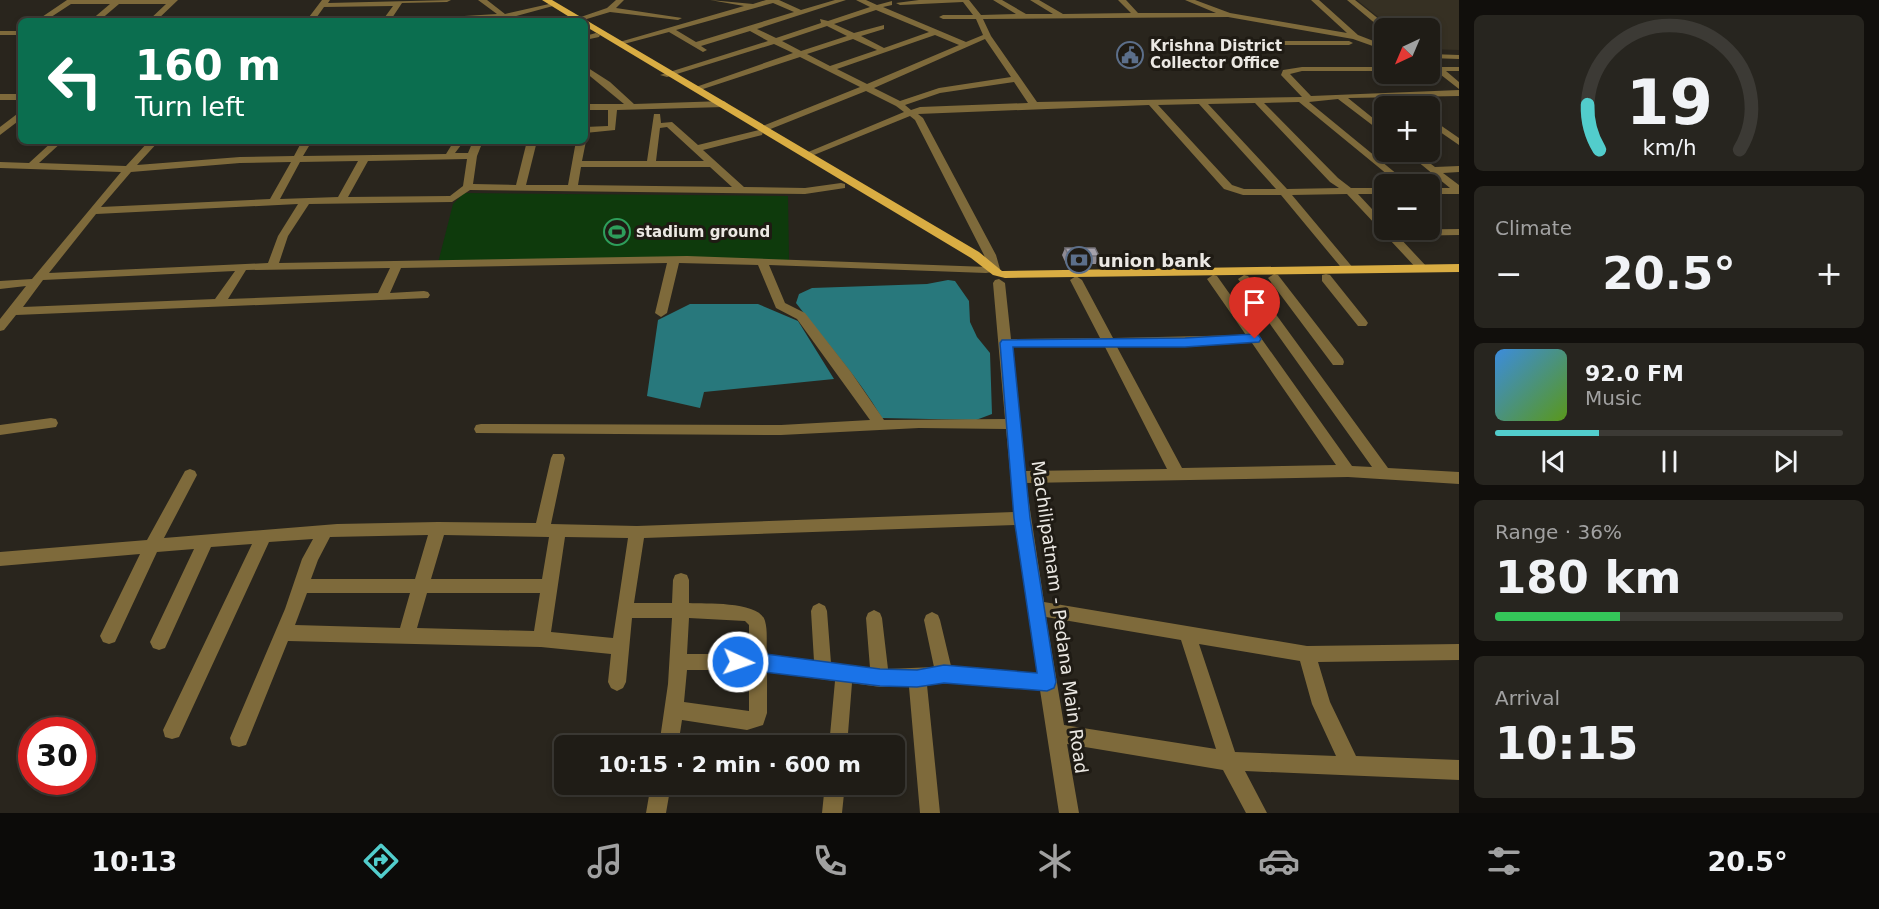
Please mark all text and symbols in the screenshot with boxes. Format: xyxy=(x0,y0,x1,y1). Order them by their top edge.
north arrow xyxy=(1374,18,1440,84)
map controls xyxy=(1374,18,1440,240)
place label: Krishna District Collector Office xyxy=(1150,37,1282,72)
public building icon: Krishna District Collector Office xyxy=(1115,40,1145,70)
text: 160 m xyxy=(135,41,281,90)
icon: left xyxy=(36,42,114,120)
text: 19 xyxy=(1626,66,1712,139)
text: Turn left xyxy=(135,91,245,122)
button: + xyxy=(1374,96,1440,162)
text: km/h xyxy=(1642,135,1696,160)
button: − xyxy=(1374,174,1440,240)
text: Climate xyxy=(1495,216,1572,240)
sports icon: stadium ground xyxy=(602,217,632,247)
place label: stadium ground xyxy=(636,223,770,241)
bank icon: union bank xyxy=(1064,245,1094,275)
text: 20.5° xyxy=(1602,247,1736,300)
place label: union bank xyxy=(1098,250,1212,271)
text: − xyxy=(1495,254,1523,293)
text: + xyxy=(1815,254,1843,293)
pin xyxy=(1229,277,1280,339)
icon: arrive xyxy=(1238,286,1271,319)
text: 92.0 FM xyxy=(1585,361,1684,386)
text: Music xyxy=(1585,386,1642,410)
icon: previous xyxy=(1537,445,1570,478)
icon: pause xyxy=(1653,445,1686,478)
icon: next xyxy=(1769,445,1802,478)
street label: Machilipatnam - Pedana Main Road xyxy=(1028,459,1092,775)
text: Range · 36% xyxy=(1495,520,1622,544)
text: 180 km xyxy=(1495,551,1681,604)
position arrow xyxy=(706,630,770,694)
text: Arrival xyxy=(1495,686,1560,710)
speed limit sign: 30 xyxy=(18,717,96,795)
text: 10:15 xyxy=(1495,717,1638,770)
text: 10:15 · 2 min · 600 m xyxy=(598,752,861,777)
icon: directions xyxy=(360,840,402,882)
icon: music xyxy=(584,840,626,882)
icon: phone xyxy=(809,840,851,882)
icon: climate xyxy=(1034,840,1076,882)
icon: car xyxy=(1258,840,1300,882)
icon: filters xyxy=(1483,840,1525,882)
text: 10:13 xyxy=(91,846,177,877)
text: 20.5° xyxy=(1708,846,1788,877)

